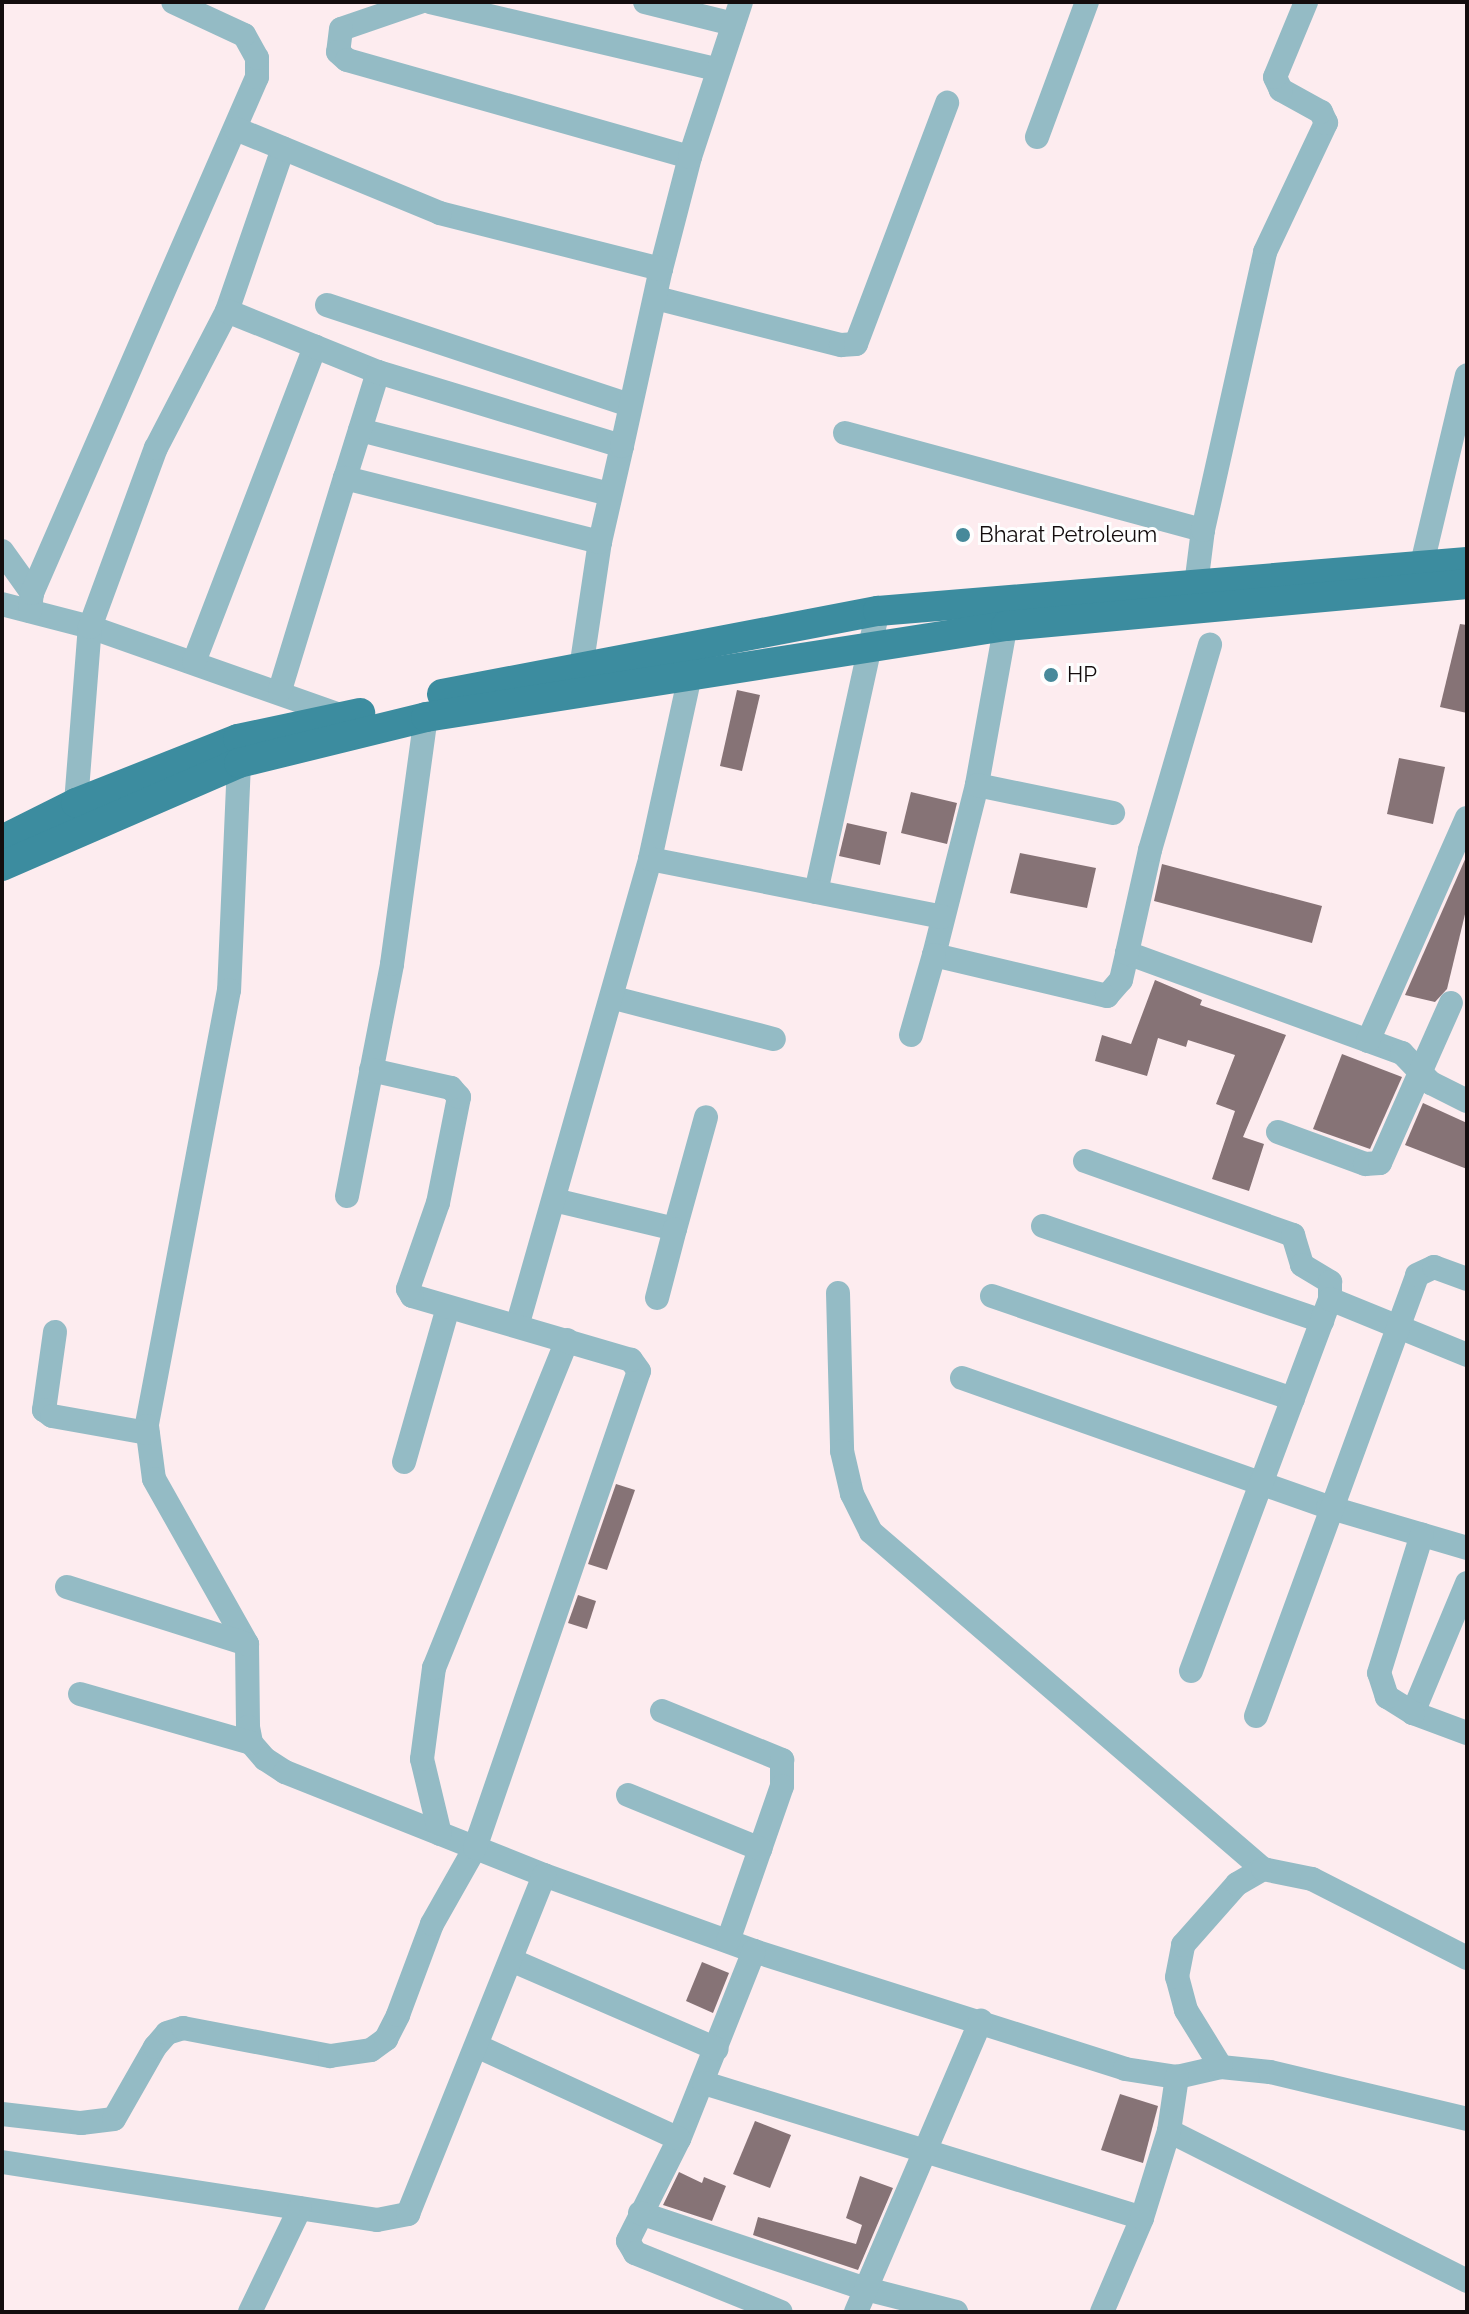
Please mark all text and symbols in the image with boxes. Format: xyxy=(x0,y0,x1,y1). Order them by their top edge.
place label: Bharat Petroleum xyxy=(979,522,1157,548)
marker: Bharat Petroleum xyxy=(954,526,972,544)
place label: HP xyxy=(1067,662,1097,688)
marker: HP xyxy=(1042,666,1060,684)

